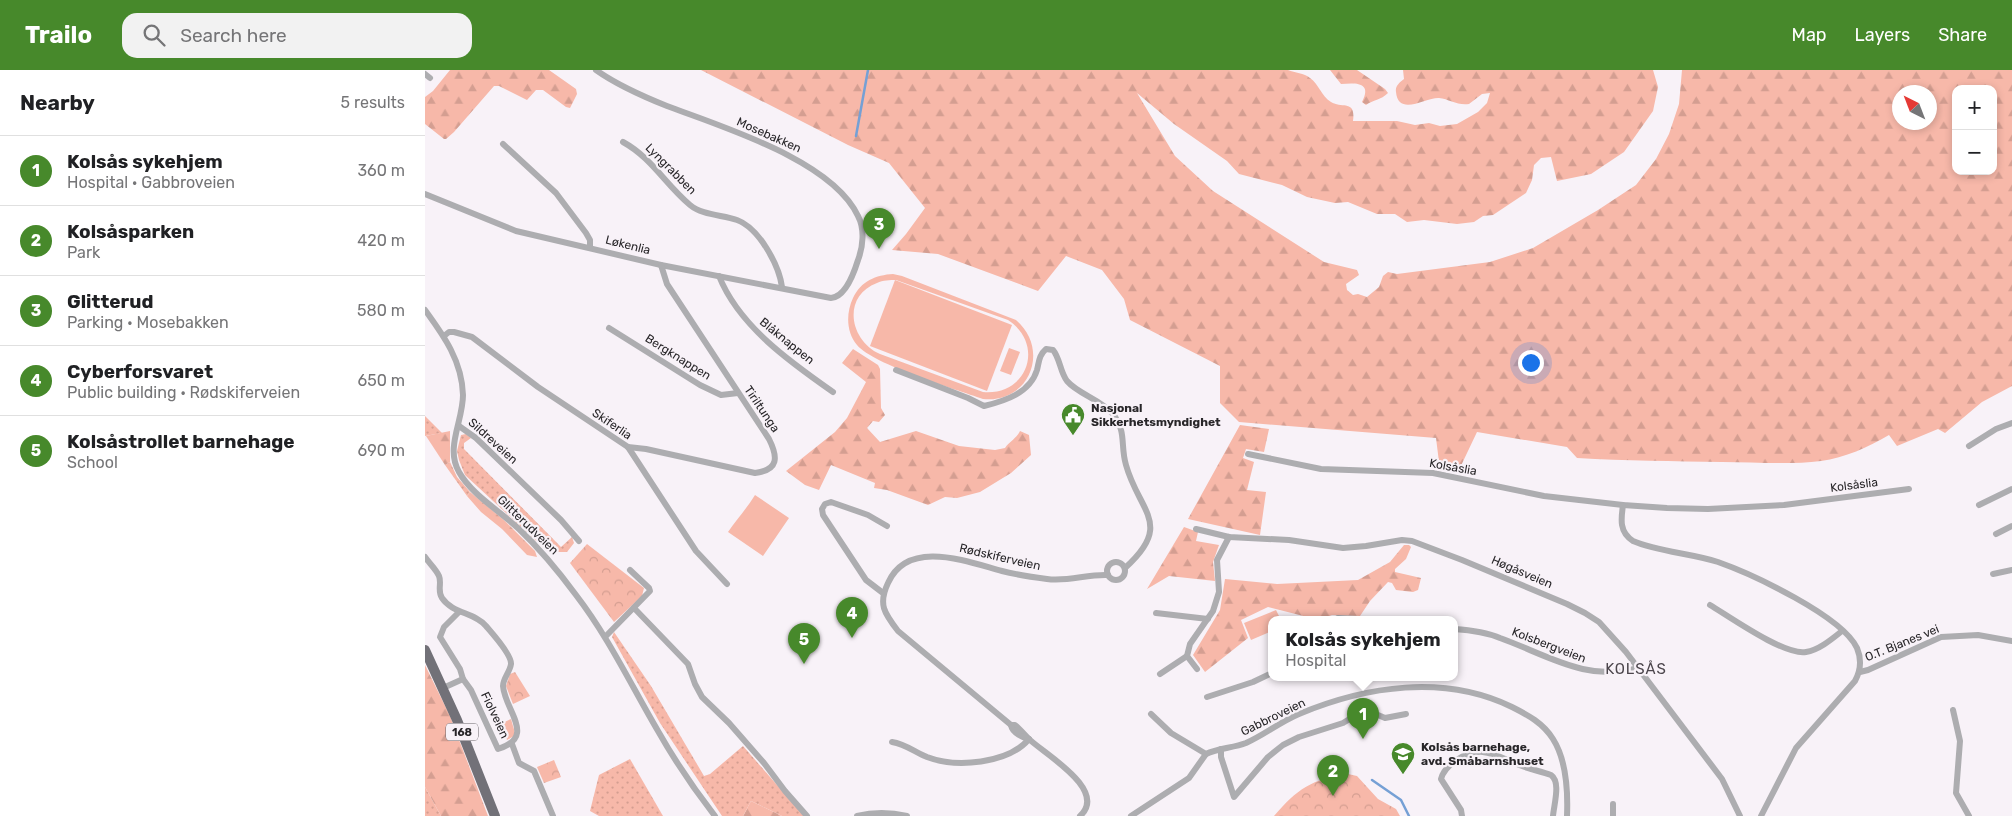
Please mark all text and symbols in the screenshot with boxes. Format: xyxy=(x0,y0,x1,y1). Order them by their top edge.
search box xyxy=(122,13,472,58)
text: Trailo xyxy=(25,21,92,49)
icon: search xyxy=(140,21,168,49)
text: Search here xyxy=(180,24,287,47)
text: Map xyxy=(1792,24,1827,46)
text: Layers xyxy=(1855,24,1910,46)
text: Share xyxy=(1938,24,1987,46)
north arrow xyxy=(1892,85,1937,130)
map controls xyxy=(1952,85,1997,175)
button: + xyxy=(1952,85,1997,130)
text: Nearby xyxy=(20,90,95,115)
text: 5 results xyxy=(341,93,405,112)
street label: Mosebakken xyxy=(735,115,803,155)
button: − xyxy=(1952,130,1997,175)
street label: Lyngrabben xyxy=(643,141,699,197)
text: Kolsås sykehjem xyxy=(67,150,223,173)
text: 1 xyxy=(32,161,40,180)
text: 360 m xyxy=(357,161,405,180)
text: Hospital · Gabbroveien xyxy=(67,173,235,192)
pin: 3 xyxy=(863,208,895,249)
text: Kolsåsparken xyxy=(67,220,194,243)
text: 2 xyxy=(31,231,41,250)
text: 420 m xyxy=(357,231,405,250)
street label: Løkenlia xyxy=(604,233,652,257)
text: Park xyxy=(67,243,100,262)
text: Glitterud xyxy=(67,290,153,313)
text: 3 xyxy=(31,301,41,320)
text: 580 m xyxy=(357,301,405,320)
text: Parking · Mosebakken xyxy=(67,313,229,332)
street label: Blåknappen xyxy=(757,315,817,367)
street label: Bergknappen xyxy=(643,331,713,383)
your location xyxy=(1518,350,1544,376)
text: Cyberforsvaret xyxy=(67,360,213,383)
text: 4 xyxy=(31,371,41,390)
text: 650 m xyxy=(358,371,405,390)
text: Public building · Rødskiferveien xyxy=(67,383,300,402)
street label: Tiriltunga xyxy=(741,383,783,435)
place label: Nasjonal Sikkerhetsmyndighet xyxy=(1091,401,1221,429)
public building icon: Nasjonal Sikkerhetsmyndighet xyxy=(1060,402,1086,436)
street label: Skiferlia xyxy=(590,406,634,442)
street label: Sildreveien xyxy=(465,415,521,467)
text: Kolsåstrollet barnehage xyxy=(67,430,295,453)
text: 5 xyxy=(31,441,41,460)
text: 690 m xyxy=(358,441,405,460)
text: School xyxy=(67,453,118,472)
street label: Kolsåslia xyxy=(1428,456,1478,478)
street label: Kolsåslia xyxy=(1829,475,1879,495)
street label: Glitterudveien xyxy=(495,493,561,557)
street label: Rødskiferveien xyxy=(958,541,1042,573)
street label: Høgåsveien xyxy=(1489,553,1555,591)
pin: 4 xyxy=(836,597,868,638)
popup xyxy=(1268,616,1458,681)
street label: O.T. Bjanes vei xyxy=(1863,622,1941,664)
pin: 5 xyxy=(788,623,820,664)
street label: Kolsbergveien xyxy=(1510,624,1588,666)
text: Kolsås sykehjem xyxy=(1285,628,1441,651)
text: Hospital xyxy=(1285,651,1346,670)
district label: KOLSÅS xyxy=(1605,660,1667,678)
street label: Fiolveien xyxy=(478,689,512,741)
street label: Gabbroveien xyxy=(1238,695,1308,739)
pin: 1 xyxy=(1347,698,1379,739)
road number: 168 xyxy=(446,724,478,740)
place label: Kolsås barnehage, avd. Småbarnshuset xyxy=(1421,740,1544,768)
school or university icon: Kolsås barnehage, avd. Småbarnshuset xyxy=(1390,741,1416,775)
pin: 2 xyxy=(1317,755,1349,796)

